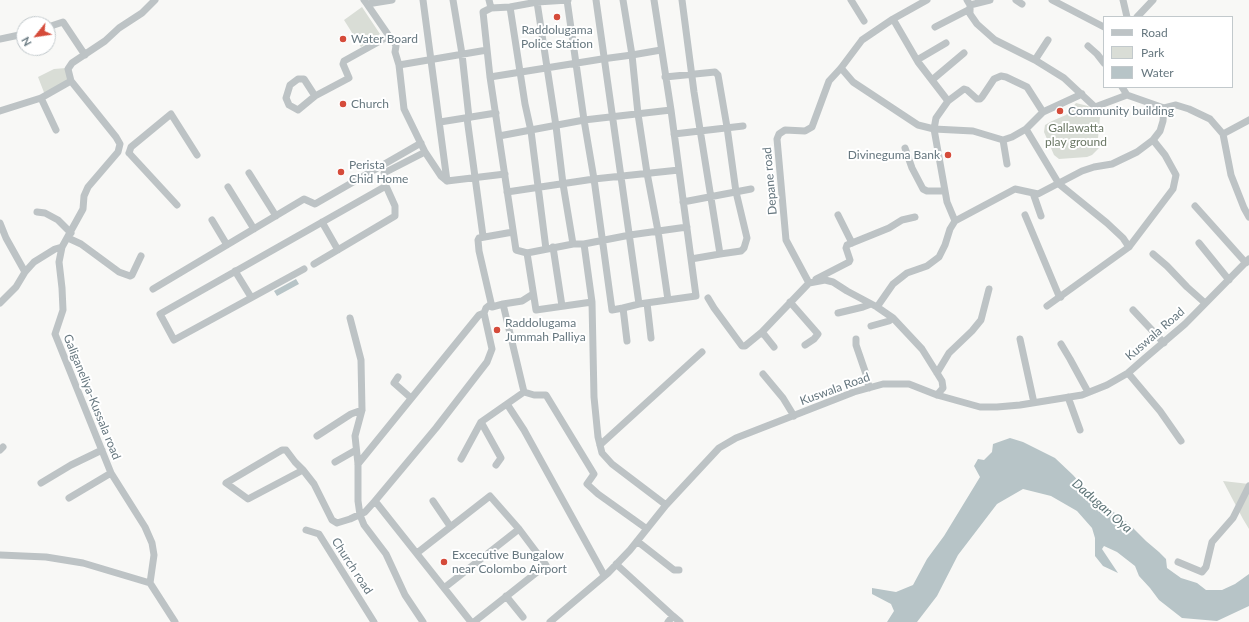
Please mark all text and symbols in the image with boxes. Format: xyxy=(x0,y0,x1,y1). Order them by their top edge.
marker: Raddolugama Police Station xyxy=(552,12,562,22)
north arrow xyxy=(16,16,56,56)
legend xyxy=(1103,16,1233,88)
place label: Raddolugama Police Station xyxy=(521,23,593,51)
text: Road xyxy=(1141,25,1168,40)
place label: Water Board xyxy=(351,32,418,46)
marker: Water Board xyxy=(338,34,348,44)
text: N xyxy=(18,35,34,49)
text: Park xyxy=(1141,45,1164,60)
text: Water xyxy=(1141,65,1174,80)
place label: Church xyxy=(351,97,389,111)
marker: Church xyxy=(338,99,348,109)
place label: Community building xyxy=(1068,104,1174,118)
marker: Community building xyxy=(1055,106,1065,116)
park label: Gallawatta play ground xyxy=(1045,121,1107,149)
street label: Depane road xyxy=(760,147,780,215)
place label: Divineguma Bank xyxy=(848,148,940,162)
marker: Divineguma Bank xyxy=(943,150,953,160)
place label: Perista Chid Home xyxy=(349,158,408,186)
marker: Perista Chid Home xyxy=(336,167,346,177)
street label: Kuswala Road xyxy=(1123,305,1187,363)
place label: Raddolugama Jummah Palliya xyxy=(505,316,586,344)
marker: Raddolugama Jummah Palliya xyxy=(492,325,502,335)
street label: Galiganeliya-Kussala road xyxy=(60,332,124,462)
street label: Kuswala Road xyxy=(798,370,872,408)
water label: Dadugan Oya xyxy=(1069,476,1135,536)
street label: Church road xyxy=(328,535,376,597)
place label: Excecutive Bungalow near Colombo Airport xyxy=(452,548,567,576)
marker: Excecutive Bungalow near Colombo Airport xyxy=(439,557,449,567)

